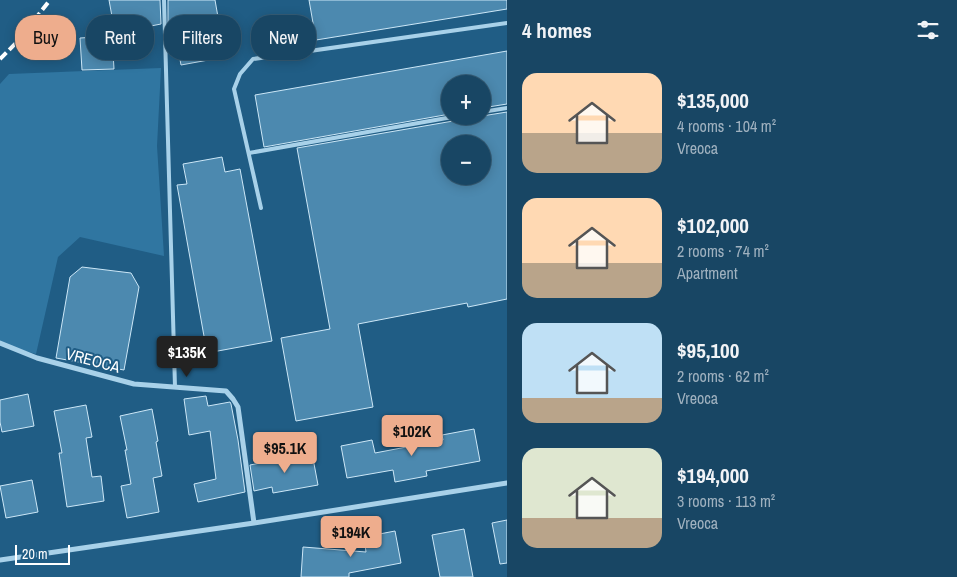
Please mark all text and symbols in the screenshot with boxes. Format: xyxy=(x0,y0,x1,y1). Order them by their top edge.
chip: Buy xyxy=(15,15,76,60)
chip: Rent xyxy=(86,15,154,60)
chip: Filters xyxy=(164,15,241,60)
chip: New xyxy=(251,15,316,60)
text: 4 homes xyxy=(522,16,592,45)
icon: filters xyxy=(914,16,942,44)
map controls xyxy=(441,75,491,185)
button: + xyxy=(441,75,491,125)
text: $135,000 xyxy=(677,86,749,115)
icon: home xyxy=(562,93,622,153)
text: 4 rooms · 104 m² xyxy=(677,115,776,137)
button: − xyxy=(441,135,491,185)
text: Vreoca xyxy=(677,137,718,159)
text: $102,000 xyxy=(677,211,749,240)
icon: home xyxy=(562,218,622,278)
text: 2 rooms · 74 m² xyxy=(677,240,769,262)
text: Apartment xyxy=(677,262,738,284)
pin: $135K xyxy=(152,336,222,378)
text: $95,100 xyxy=(677,336,739,365)
text: $135K xyxy=(168,341,206,363)
street label: VREOCA xyxy=(63,342,123,378)
icon: home xyxy=(562,343,622,403)
text: 2 rooms · 62 m² xyxy=(677,365,769,387)
text: Vreoca xyxy=(677,387,718,409)
pin: $102K xyxy=(377,414,447,457)
text: $102K xyxy=(393,420,431,442)
pin: $95.1K xyxy=(244,432,326,474)
text: $95.1K xyxy=(264,437,306,459)
text: $194,000 xyxy=(677,461,749,490)
icon: home xyxy=(562,468,622,528)
text: 3 rooms · 113 m² xyxy=(677,490,775,512)
text: Vreoca xyxy=(677,512,718,534)
pin: $194K xyxy=(316,516,386,558)
text: $194K xyxy=(332,521,370,543)
scale bar xyxy=(15,542,70,565)
text: 20 m xyxy=(22,545,48,563)

